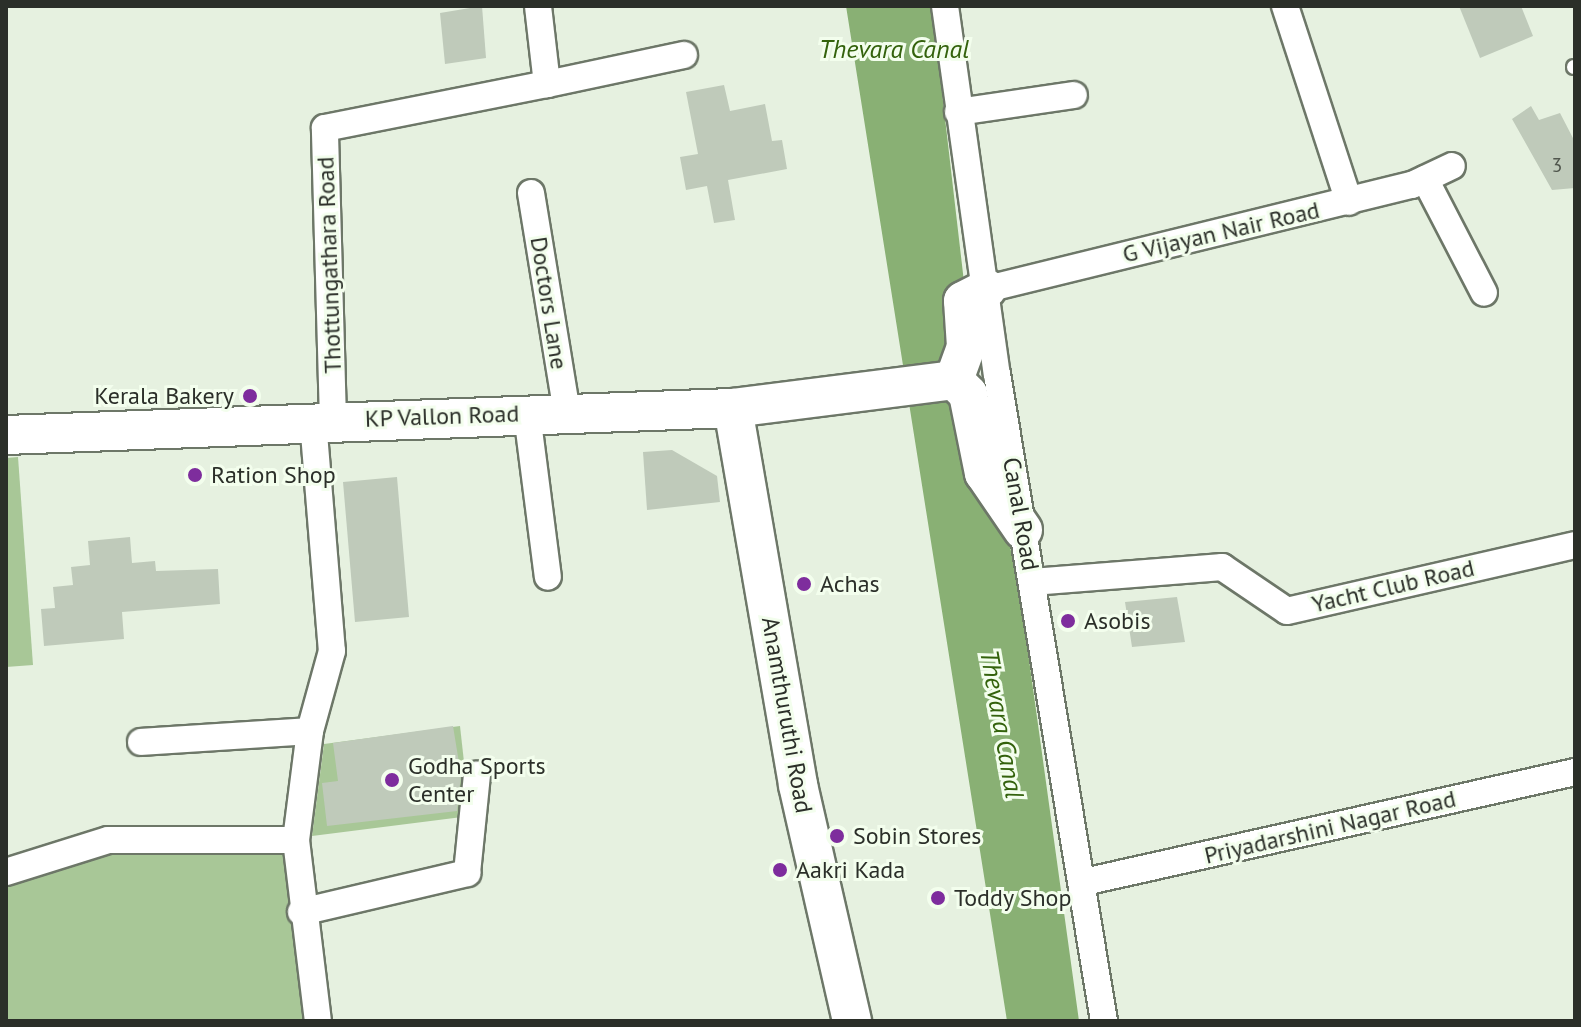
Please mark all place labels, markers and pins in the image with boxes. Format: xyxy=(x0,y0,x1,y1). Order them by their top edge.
place label: Kerala Bakery xyxy=(94,382,234,410)
marker: Kerala Bakery xyxy=(241,387,259,405)
place label: Ration Shop xyxy=(211,461,336,489)
marker: Ration Shop xyxy=(186,466,204,484)
place label: Achas xyxy=(820,570,880,598)
marker: Achas xyxy=(795,575,813,593)
place label: Asobis xyxy=(1084,607,1151,635)
marker: Asobis xyxy=(1059,612,1077,630)
place label: Godha Sports Center xyxy=(408,752,546,808)
marker: Godha Sports Center xyxy=(383,771,401,789)
place label: Sobin Stores xyxy=(853,822,981,850)
marker: Sobin Stores xyxy=(828,827,846,845)
place label: Aakri Kada xyxy=(796,856,905,884)
marker: Aakri Kada xyxy=(771,861,789,879)
place label: Toddy Shop xyxy=(954,884,1072,912)
marker: Toddy Shop xyxy=(929,889,947,907)

